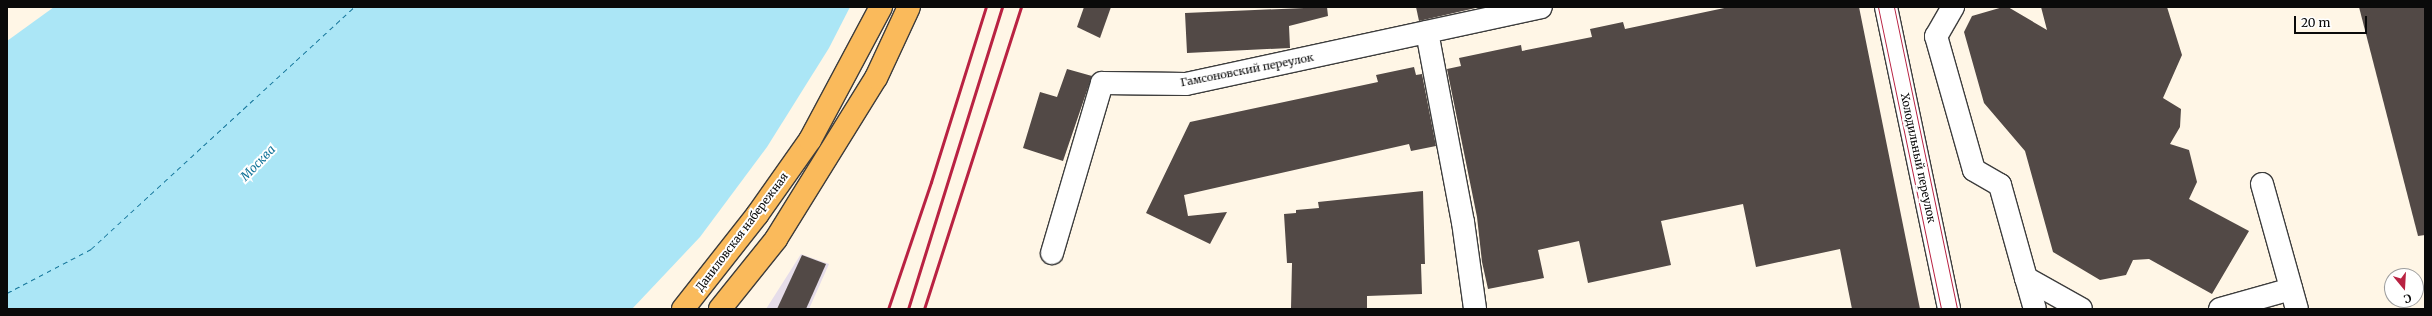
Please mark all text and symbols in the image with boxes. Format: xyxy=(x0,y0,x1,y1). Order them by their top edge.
scale bar xyxy=(2296,8,2369,34)
text: 20 m xyxy=(2301,15,2330,30)
street label: Гамсоновский переулок xyxy=(1179,51,1315,89)
street label: Холодильный переулок xyxy=(1898,92,1938,224)
water label: Москва xyxy=(238,142,278,184)
street label: Даниловская набережная xyxy=(693,170,791,294)
north arrow xyxy=(2384,268,2424,308)
text: С xyxy=(2402,291,2413,306)

